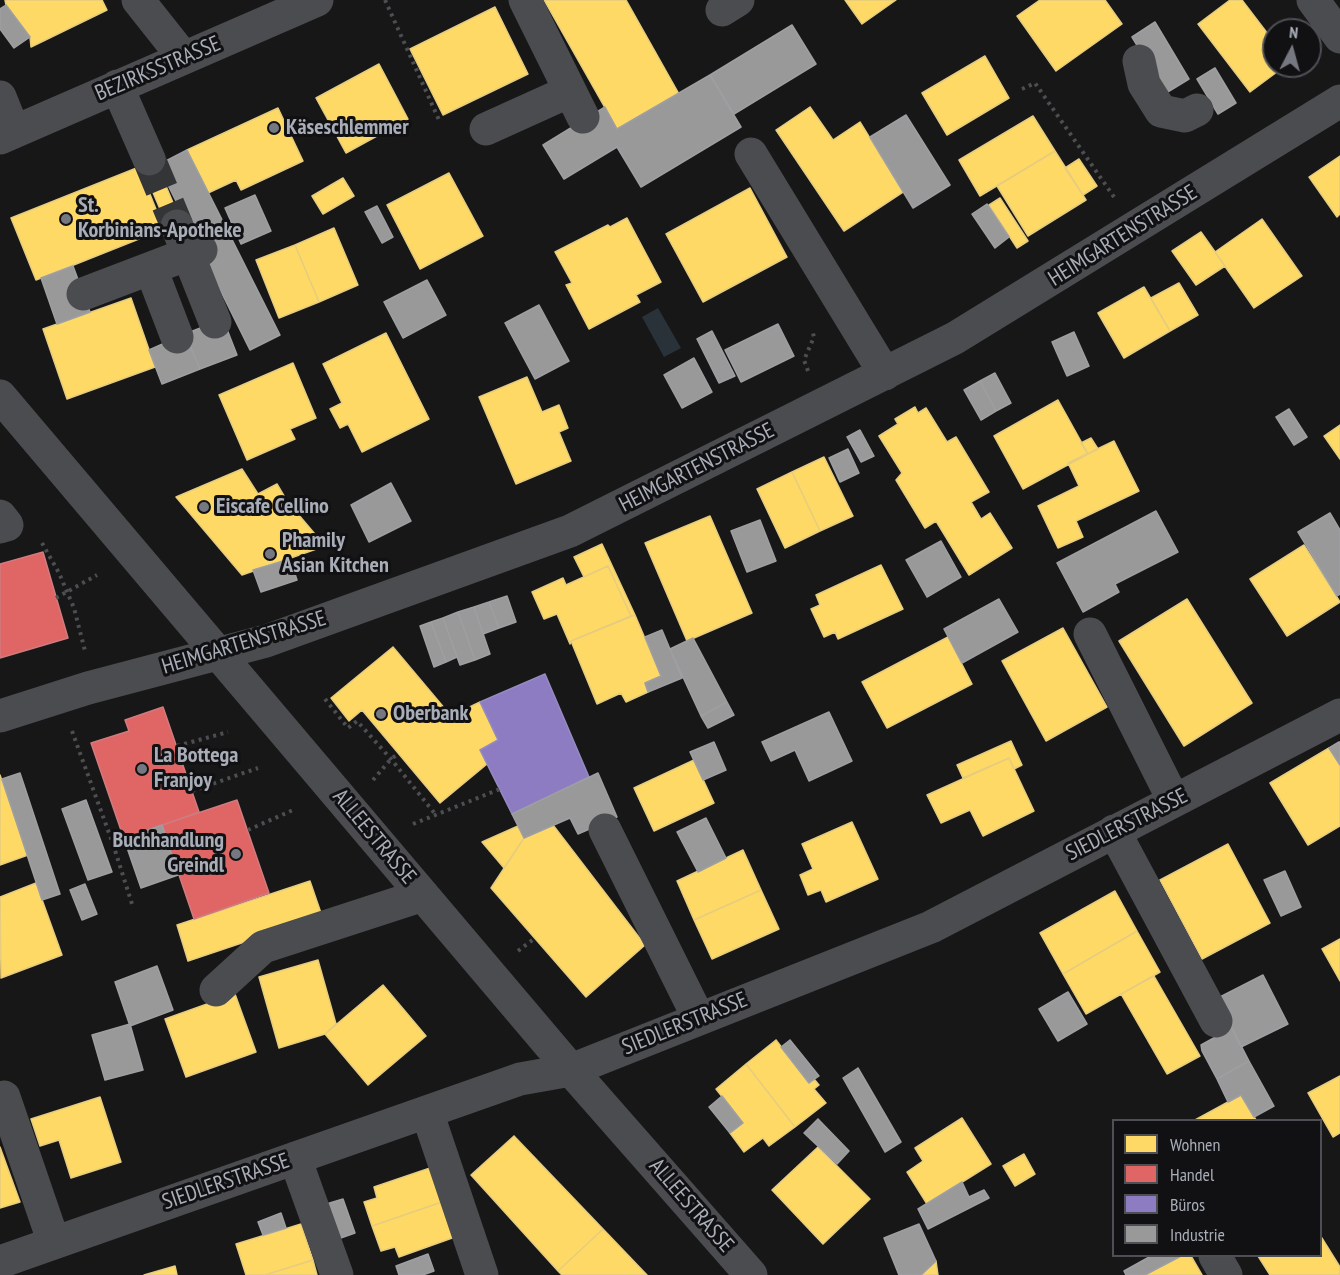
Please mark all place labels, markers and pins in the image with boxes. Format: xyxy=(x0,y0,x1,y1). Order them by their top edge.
place label: Käseschlemmer xyxy=(286,115,409,141)
marker: Käseschlemmer xyxy=(267,121,281,135)
place label: St. Korbinians-Apotheke xyxy=(78,193,242,244)
marker: St. Korbinians-Apotheke xyxy=(59,212,73,226)
place label: Eiscafe Cellino xyxy=(216,494,329,520)
marker: Eiscafe Cellino xyxy=(197,500,211,514)
place label: Phamily Asian Kitchen xyxy=(282,528,389,580)
marker: Phamily Asian Kitchen xyxy=(263,547,277,561)
place label: Oberbank xyxy=(393,701,469,727)
marker: Oberbank xyxy=(374,707,388,721)
place label: La Bottega Franjoy xyxy=(154,743,238,794)
marker: La Bottega Franjoy xyxy=(135,762,149,776)
place label: Buchhandlung Greindl xyxy=(112,828,224,879)
marker: Buchhandlung Greindl xyxy=(229,847,243,861)

